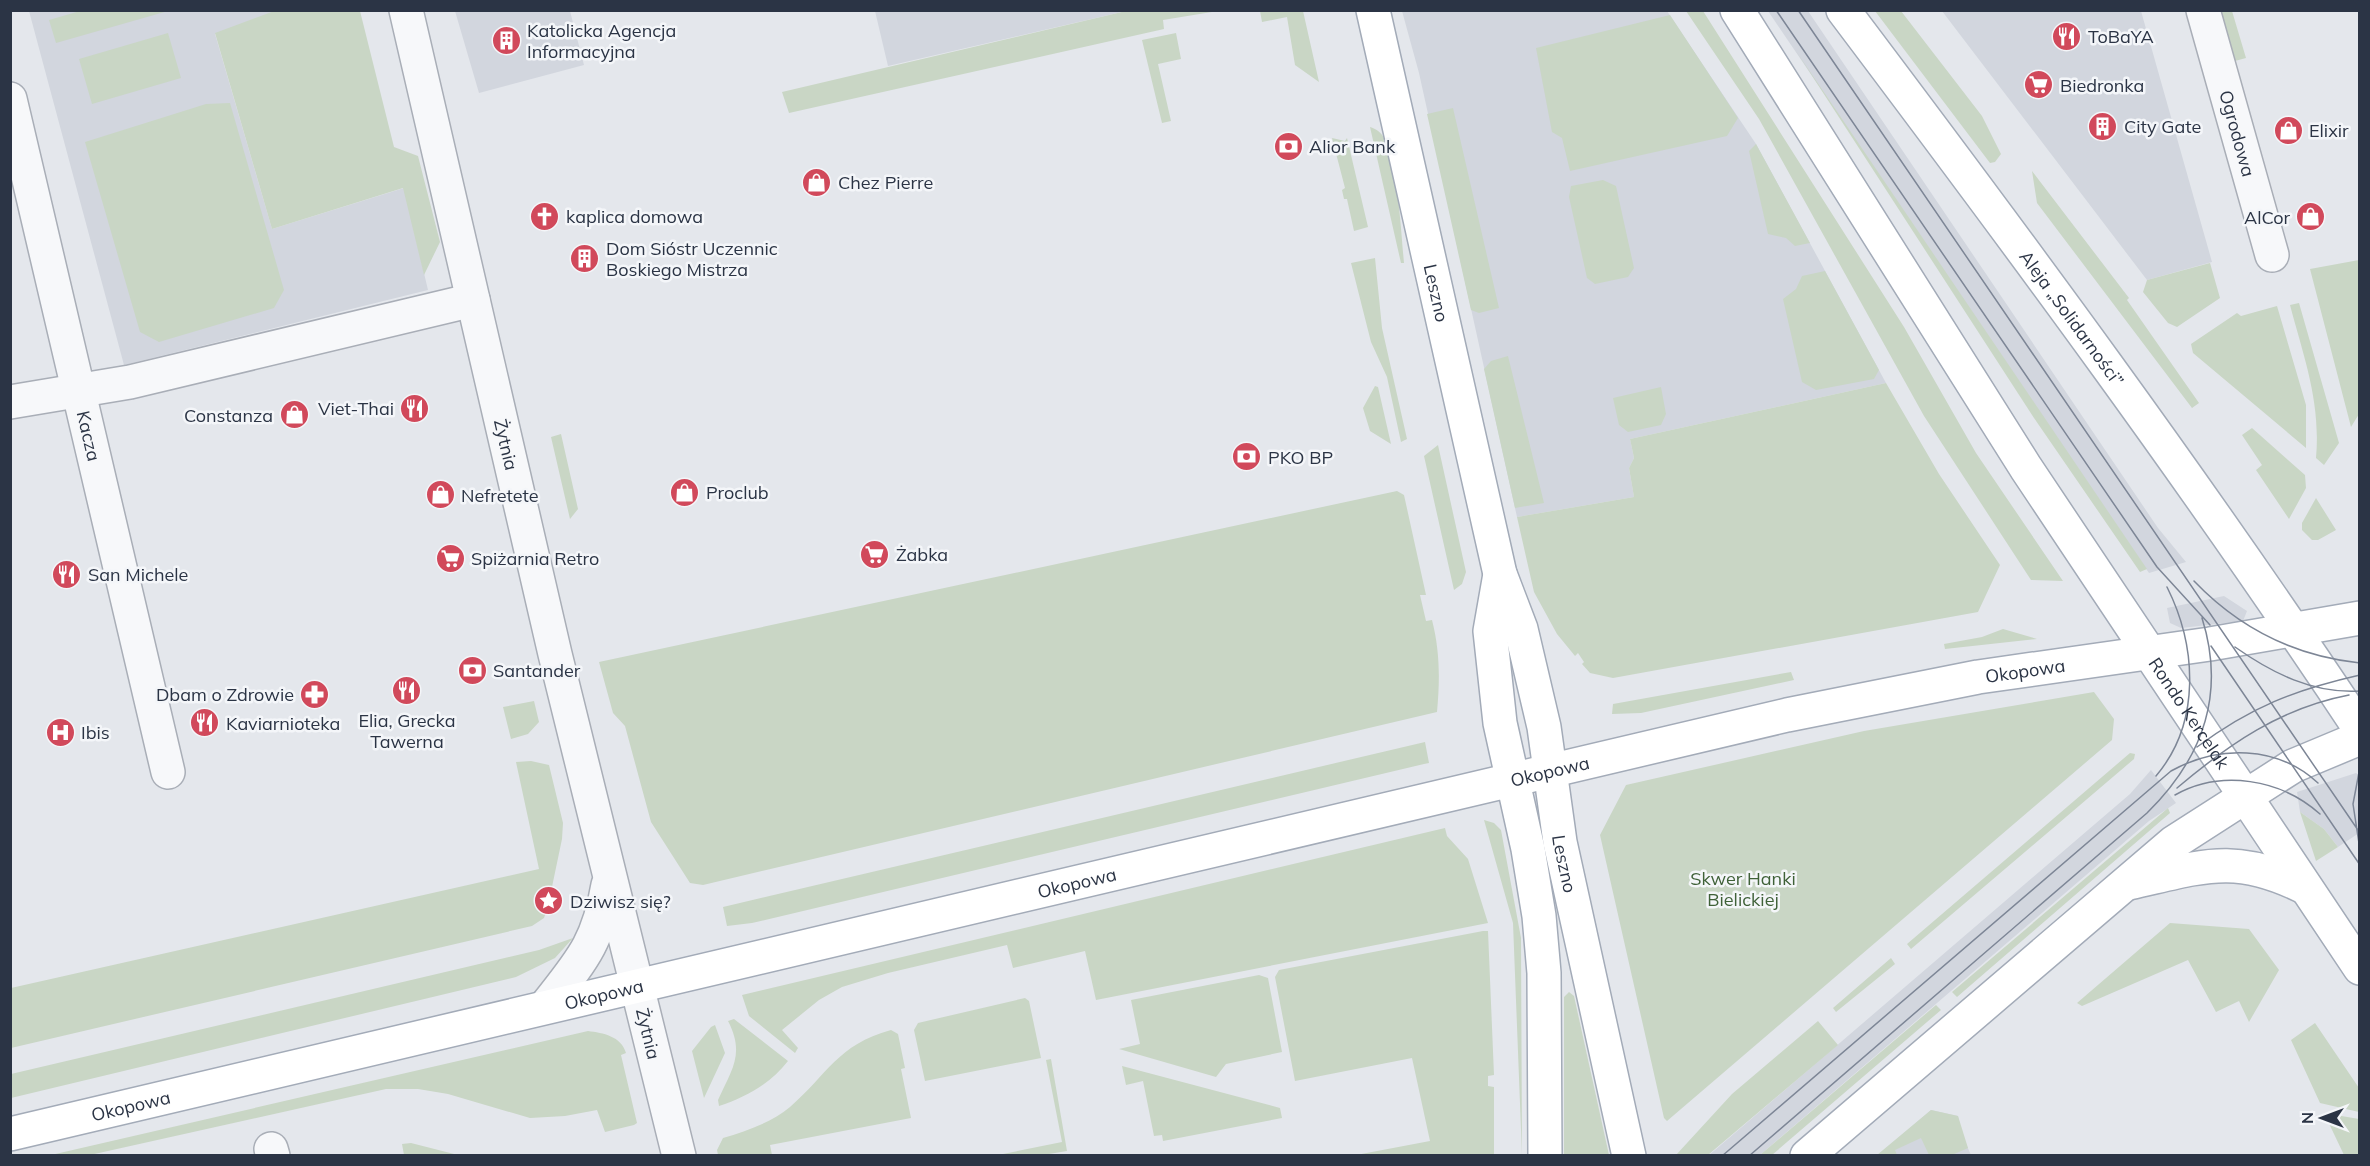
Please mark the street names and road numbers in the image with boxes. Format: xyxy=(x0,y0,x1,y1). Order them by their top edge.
street label: Ogrodowa xyxy=(2215,87,2261,179)
street label: Aleja „Solidarności” xyxy=(2015,246,2129,391)
street label: Leszno xyxy=(1419,262,1454,324)
street label: Kacza xyxy=(72,408,106,463)
street label: Żytnia xyxy=(489,417,524,472)
street label: Okopowa xyxy=(1984,653,2067,687)
street label: Rondo Kercelak xyxy=(2144,653,2235,774)
street label: Okopowa xyxy=(1508,751,1592,791)
street label: Leszno xyxy=(1548,833,1582,895)
street label: Okopowa xyxy=(1035,862,1119,903)
street label: Okopowa xyxy=(562,974,646,1014)
street label: Żytnia xyxy=(631,1006,666,1062)
street label: Okopowa xyxy=(89,1085,172,1126)

